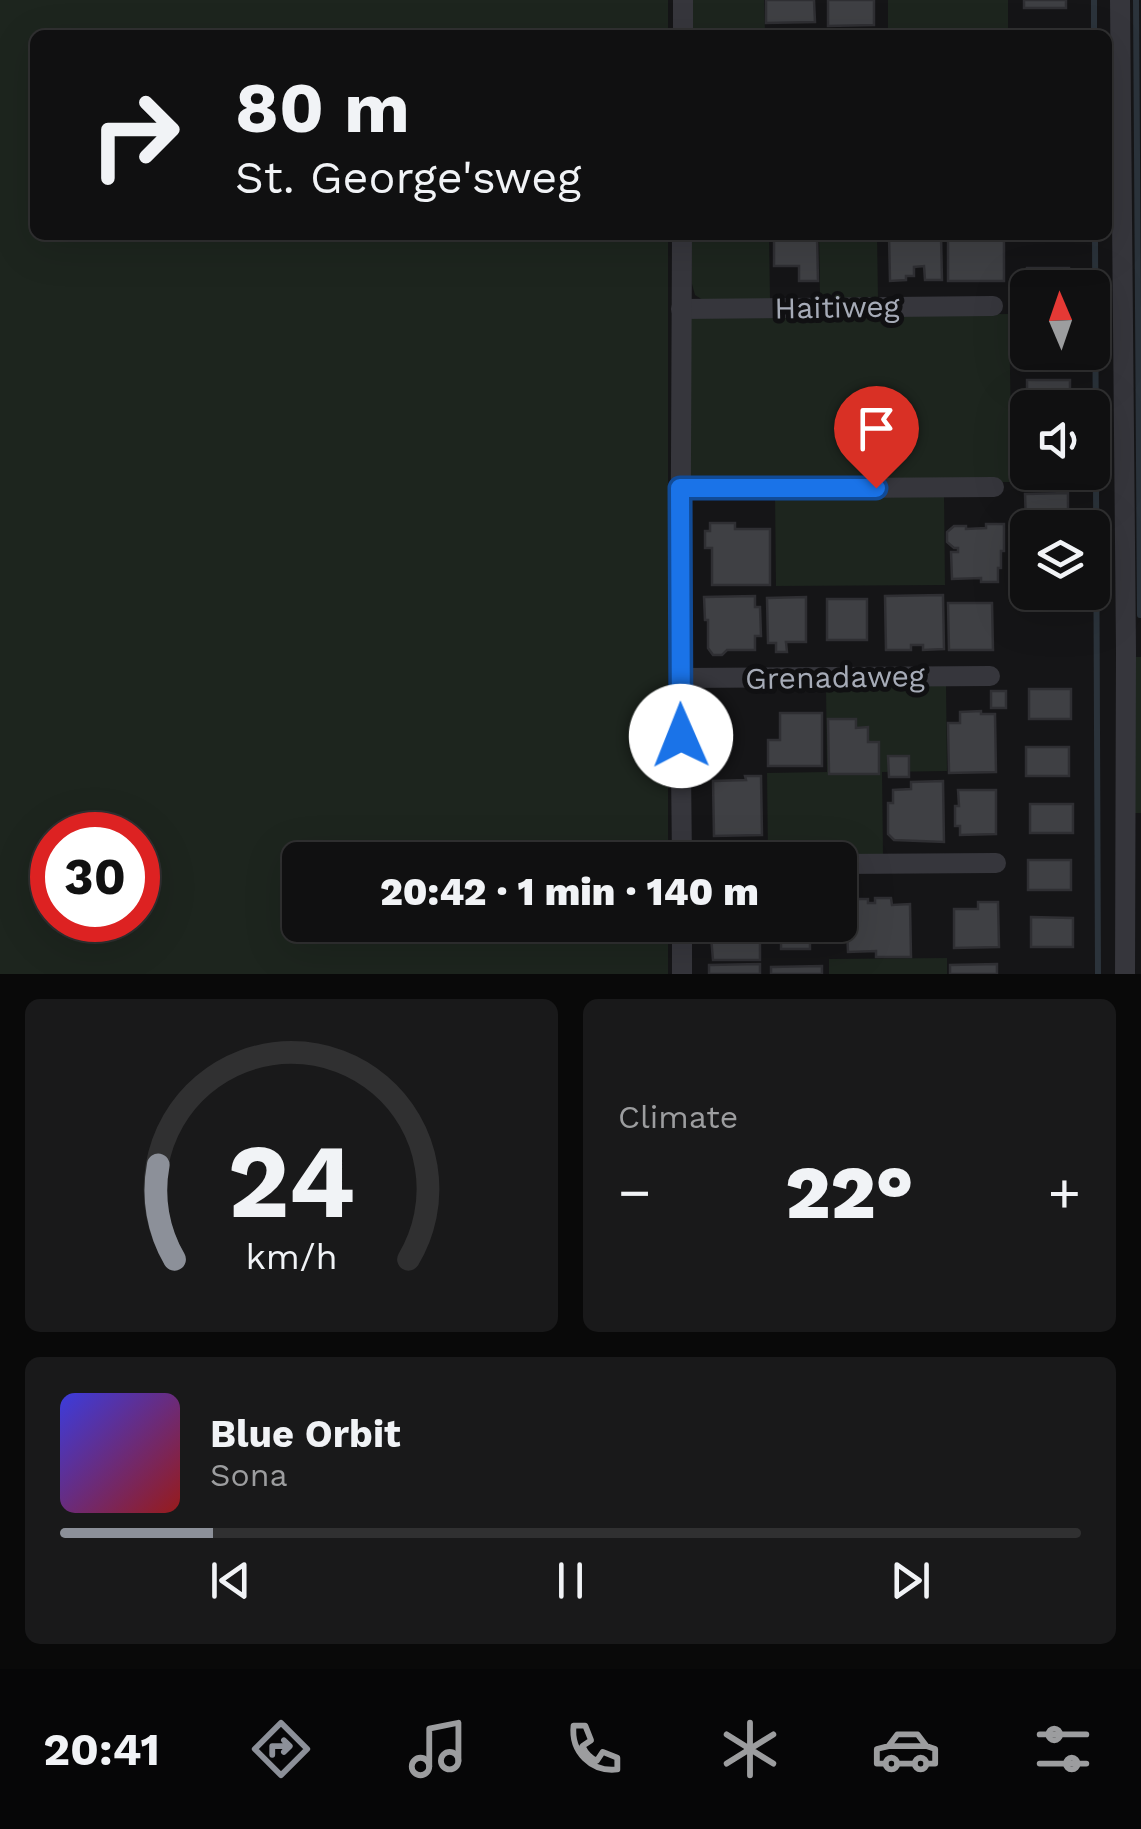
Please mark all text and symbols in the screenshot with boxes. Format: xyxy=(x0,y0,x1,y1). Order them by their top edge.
text: 80 m xyxy=(235,67,410,149)
icon: right xyxy=(70,70,200,200)
text: St. George'sweg xyxy=(235,151,581,204)
north arrow xyxy=(1010,270,1110,370)
map controls xyxy=(1010,270,1110,610)
street label: Haitiweg xyxy=(774,288,900,326)
pin xyxy=(834,386,919,489)
button: sound xyxy=(1010,390,1110,490)
icon: arrive xyxy=(849,401,904,456)
button: layers xyxy=(1010,510,1110,610)
street label: Grenadaweg xyxy=(745,658,925,696)
position arrow xyxy=(629,684,733,788)
speed limit sign: 30 xyxy=(30,812,160,942)
text: 20:42 · 1 min · 140 m xyxy=(380,870,759,914)
text: Climate xyxy=(618,1098,738,1136)
text: 24 xyxy=(228,1120,355,1242)
text: 22° xyxy=(785,1148,914,1236)
text: − xyxy=(618,1160,651,1224)
text: + xyxy=(1048,1160,1081,1224)
text: km/h xyxy=(245,1236,338,1278)
text: Blue Orbit xyxy=(210,1412,401,1456)
text: Sona xyxy=(210,1456,288,1494)
icon: previous xyxy=(203,1553,258,1608)
icon: pause xyxy=(543,1553,598,1608)
icon: next xyxy=(883,1553,938,1608)
icon: directions xyxy=(246,1714,316,1784)
icon: music xyxy=(403,1714,473,1784)
icon: phone xyxy=(559,1714,629,1784)
icon: climate xyxy=(715,1714,785,1784)
icon: car xyxy=(871,1714,941,1784)
icon: filters xyxy=(1028,1714,1098,1784)
text: 20:41 xyxy=(43,1723,160,1776)

